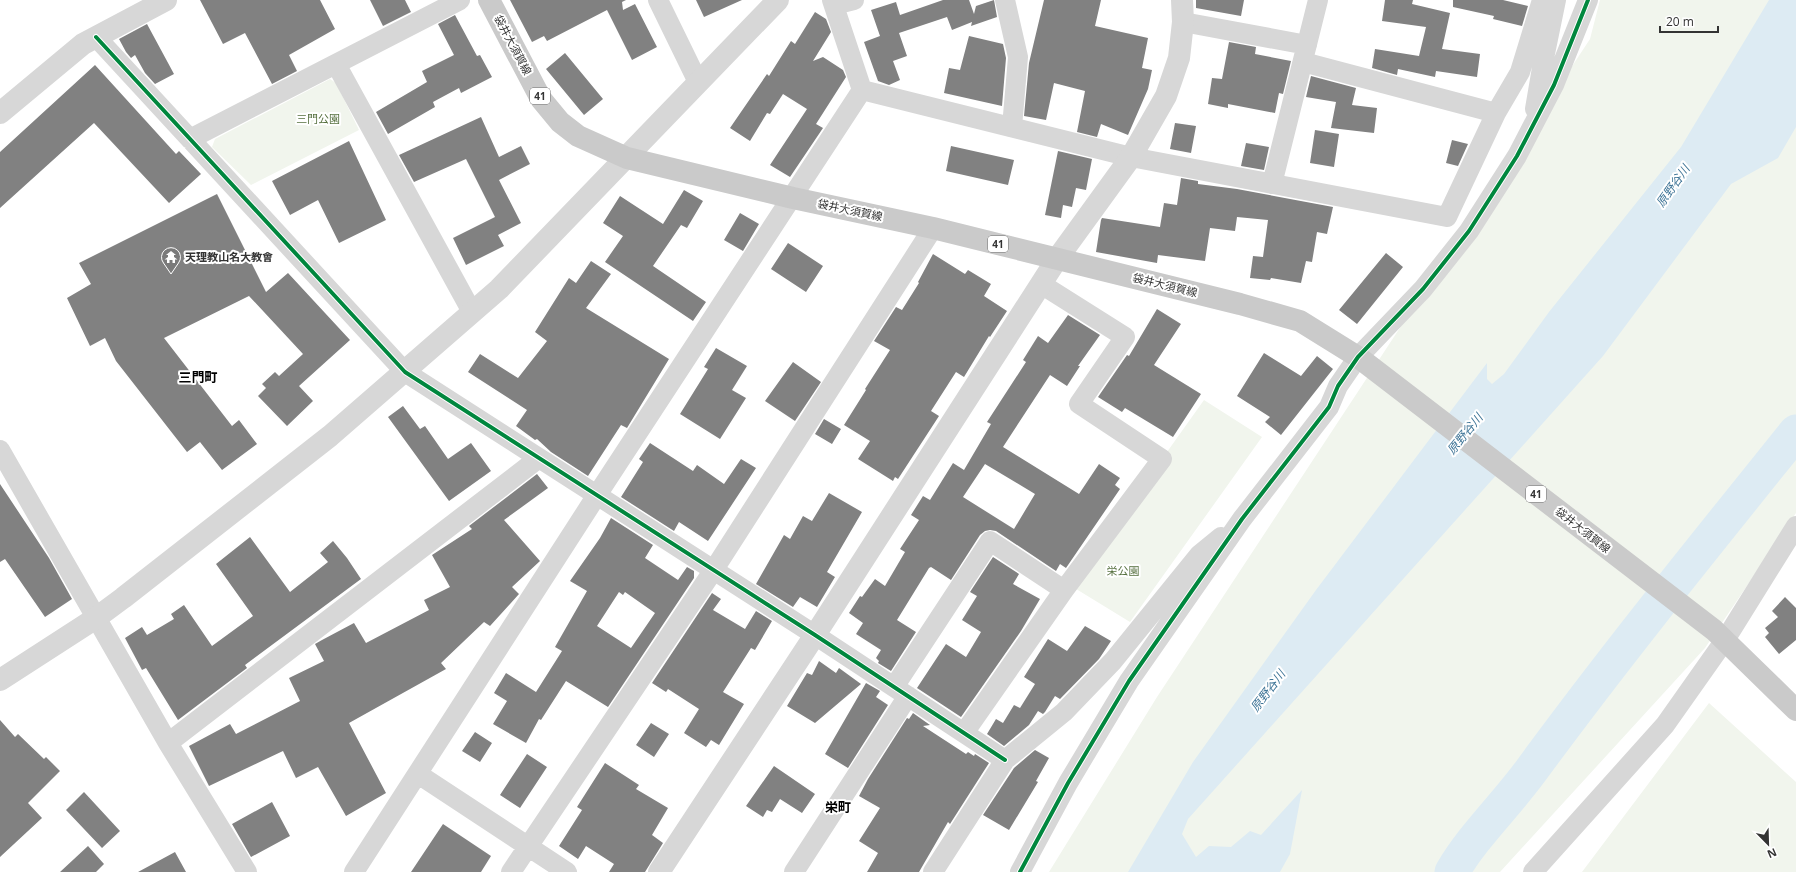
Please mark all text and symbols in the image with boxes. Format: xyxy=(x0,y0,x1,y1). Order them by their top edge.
scale bar xyxy=(1660,8,1718,34)
street label: 袋井大須賀線 xyxy=(491,12,536,77)
text: 20 m xyxy=(1666,13,1694,30)
road number: 41 xyxy=(530,88,550,104)
park label: 三門公園 xyxy=(296,111,340,126)
water label: 原野谷川 xyxy=(1652,160,1694,210)
street label: 袋井大須賀線 xyxy=(816,195,884,224)
road number: 41 xyxy=(988,236,1008,252)
temple icon: 天理教山名大教會 xyxy=(160,246,182,274)
place label: 天理教山名大教會 xyxy=(185,249,273,264)
street label: 袋井大須賀線 xyxy=(1131,269,1199,300)
district label: 三門町 xyxy=(178,368,218,386)
water label: 原野谷川 xyxy=(1443,408,1488,458)
road number: 41 xyxy=(1526,486,1546,502)
street label: 袋井大須賀線 xyxy=(1553,503,1614,556)
park label: 栄公園 xyxy=(1107,563,1140,578)
water label: 原野谷川 xyxy=(1246,665,1290,715)
district label: 栄町 xyxy=(825,798,851,816)
north arrow xyxy=(1748,824,1788,864)
text: N xyxy=(1765,845,1779,862)

